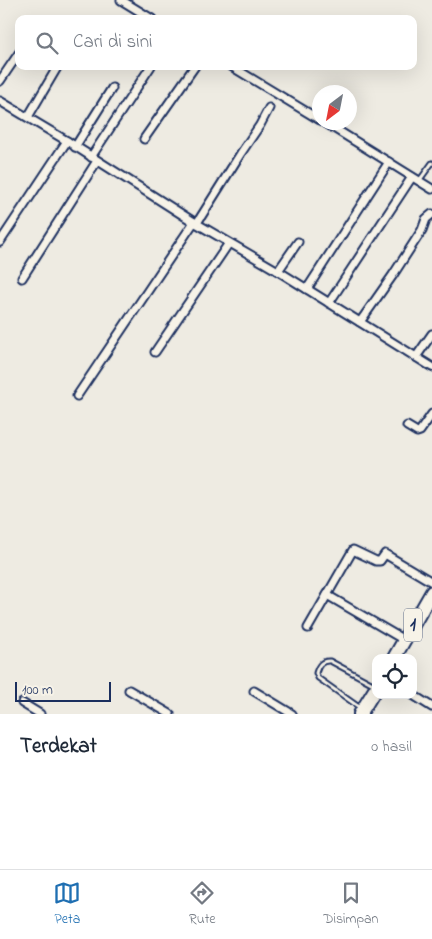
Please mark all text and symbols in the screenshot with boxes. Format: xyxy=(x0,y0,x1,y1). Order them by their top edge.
search box xyxy=(15,15,417,70)
icon: search xyxy=(33,29,61,57)
text: Cari di sini xyxy=(73,29,152,56)
north arrow xyxy=(312,85,357,130)
road number: 1 xyxy=(404,608,422,642)
map controls xyxy=(372,654,417,699)
button: locate xyxy=(372,654,417,699)
scale bar xyxy=(15,679,111,702)
text: 100 m xyxy=(22,680,53,701)
text: Terdekat xyxy=(20,732,97,762)
text: 0 hasil xyxy=(371,735,412,759)
tab: Peta xyxy=(53,879,81,930)
tab: Rute xyxy=(188,879,216,930)
tab: Disimpan xyxy=(323,879,379,930)

